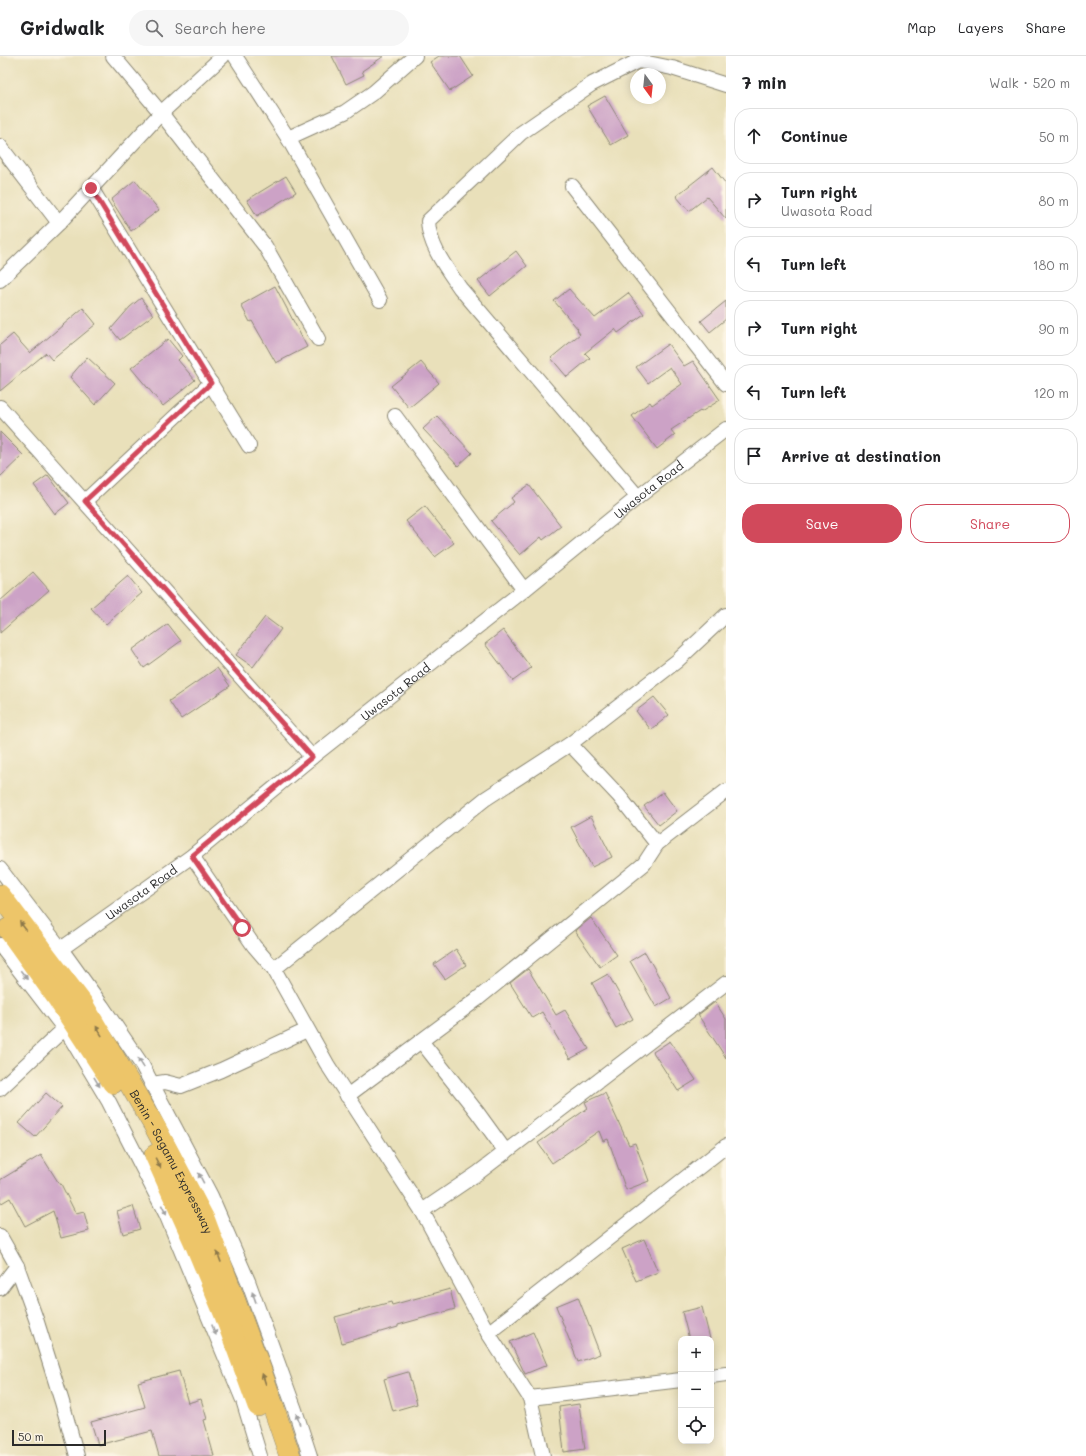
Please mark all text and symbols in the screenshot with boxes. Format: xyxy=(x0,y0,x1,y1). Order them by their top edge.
search box xyxy=(129,10,409,46)
text: Gridwalk xyxy=(20,15,105,40)
icon: search xyxy=(143,17,165,39)
text: Search here xyxy=(175,18,266,38)
text: Map xyxy=(907,18,936,37)
text: Layers xyxy=(958,18,1004,37)
text: Share xyxy=(1026,18,1066,37)
north arrow xyxy=(630,68,666,104)
text: 7 min xyxy=(742,71,787,93)
text: Walk · 520 m xyxy=(989,74,1070,91)
icon: ahead xyxy=(743,125,765,147)
text: Continue xyxy=(781,126,848,146)
text: 50 m xyxy=(1039,128,1069,145)
route end xyxy=(82,179,100,197)
text: Turn right xyxy=(781,182,858,202)
icon: right xyxy=(743,189,765,211)
text: 80 m xyxy=(1039,192,1069,209)
text: Uwasota Road xyxy=(781,202,872,219)
icon: left xyxy=(743,253,765,275)
text: Turn left xyxy=(781,254,846,274)
text: 180 m xyxy=(1033,256,1069,273)
icon: right xyxy=(743,317,765,339)
text: Turn right xyxy=(781,318,858,338)
text: 90 m xyxy=(1039,320,1069,337)
icon: left xyxy=(743,381,765,403)
text: Turn left xyxy=(781,382,846,402)
text: 120 m xyxy=(1033,384,1069,401)
icon: arrive xyxy=(743,445,765,467)
text: Arrive at destination xyxy=(781,446,941,466)
street label: Uwasota Road xyxy=(610,457,687,522)
button: Save xyxy=(742,504,902,543)
button: Share xyxy=(910,504,1070,543)
street label: Uwasota Road xyxy=(357,659,433,724)
street label: Uwasota Road xyxy=(102,861,180,923)
route start xyxy=(233,919,251,937)
one-way arrow xyxy=(20,921,28,931)
one-way arrow xyxy=(20,970,28,981)
one-way arrow xyxy=(95,1026,103,1037)
one-way arrow xyxy=(137,1057,144,1069)
one-way arrow xyxy=(94,1076,101,1088)
street label: Benin - Sagamu Expressway xyxy=(127,1086,217,1236)
one-way arrow xyxy=(155,1157,162,1169)
one-way arrow xyxy=(198,1172,205,1184)
one-way arrow xyxy=(161,1204,167,1216)
one-way arrow xyxy=(215,1251,221,1263)
one-way arrow xyxy=(251,1290,257,1302)
one-way arrow xyxy=(210,1324,217,1336)
map controls xyxy=(678,1336,714,1444)
button: + xyxy=(678,1336,714,1372)
button: − xyxy=(678,1372,714,1408)
one-way arrow xyxy=(261,1373,267,1385)
button: locate xyxy=(678,1408,714,1444)
one-way arrow xyxy=(295,1413,301,1425)
scale bar xyxy=(12,1428,106,1447)
text: 50 m xyxy=(18,1429,44,1444)

